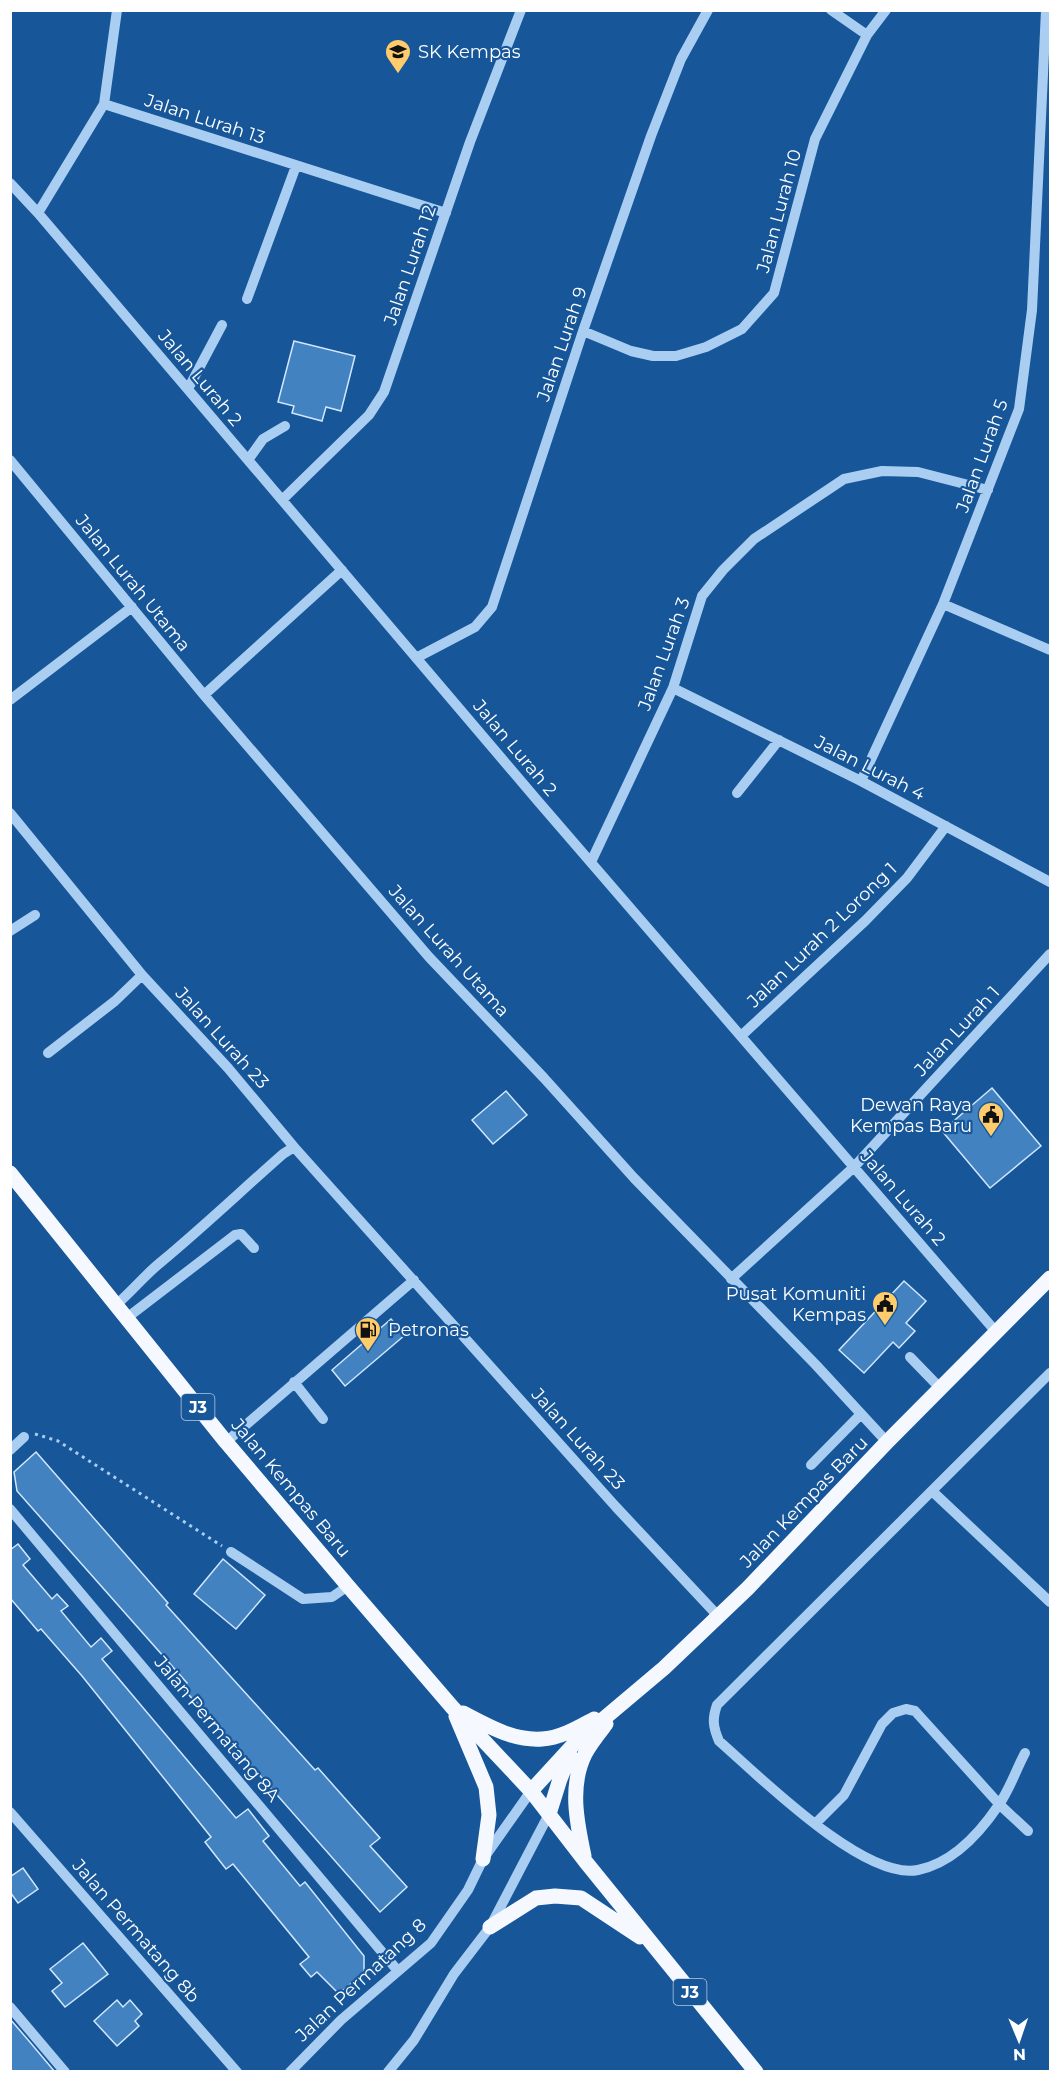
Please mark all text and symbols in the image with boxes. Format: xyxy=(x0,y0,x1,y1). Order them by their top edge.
school or university icon: SK Kempas xyxy=(383,37,413,75)
place label: SK Kempas xyxy=(418,41,521,63)
street label: Jalan Lurah 13 xyxy=(141,89,268,149)
street label: Jalan Lurah 10 xyxy=(752,147,806,276)
street label: Jalan Lurah 12 xyxy=(379,202,441,329)
street label: Jalan Lurah 9 xyxy=(532,284,592,405)
street label: Jalan Lurah 2 xyxy=(153,325,247,431)
street label: Jalan Lurah 5 xyxy=(951,396,1013,516)
street label: Jalan Lurah Utama xyxy=(70,509,195,656)
street label: Jalan Lurah 3 xyxy=(633,594,695,714)
street label: Jalan Lurah 2 xyxy=(468,695,562,801)
street label: Jalan Lurah 4 xyxy=(810,730,929,805)
street label: Jalan Lurah 2 Lorong 1 xyxy=(742,858,901,1013)
street label: Jalan Lurah Utama xyxy=(383,880,514,1022)
street label: Jalan Lurah 1 xyxy=(909,981,1004,1081)
street label: Jalan Lurah 23 xyxy=(170,982,273,1093)
place label: Dewan Raya Kempas Baru xyxy=(850,1094,972,1137)
public building icon: Dewan Raya Kempas Baru xyxy=(976,1100,1006,1138)
street label: Jalan Lurah 2 xyxy=(855,1145,950,1250)
place label: Pusat Komuniti Kempas xyxy=(726,1283,866,1326)
public building icon: Pusat Komuniti Kempas xyxy=(870,1289,900,1327)
fuel station icon: Petronas xyxy=(353,1315,383,1353)
place label: Petronas xyxy=(388,1319,469,1341)
street label: Jalan Lurah 23 xyxy=(526,1383,629,1494)
road number: J3 xyxy=(182,1394,214,1420)
street label: Jalan Kempas Baru xyxy=(226,1413,355,1562)
street label: Jalan Kempas Baru xyxy=(735,1432,872,1573)
street label: Jalan Permatang 8A xyxy=(149,1651,284,1806)
street label: Jalan Permatang 8b xyxy=(67,1854,204,2007)
street label: Jalan Permatang 8 xyxy=(290,1914,431,2047)
road number: J3 xyxy=(674,1979,706,2005)
north arrow xyxy=(989,2010,1049,2070)
text: N xyxy=(1013,2045,1026,2064)

